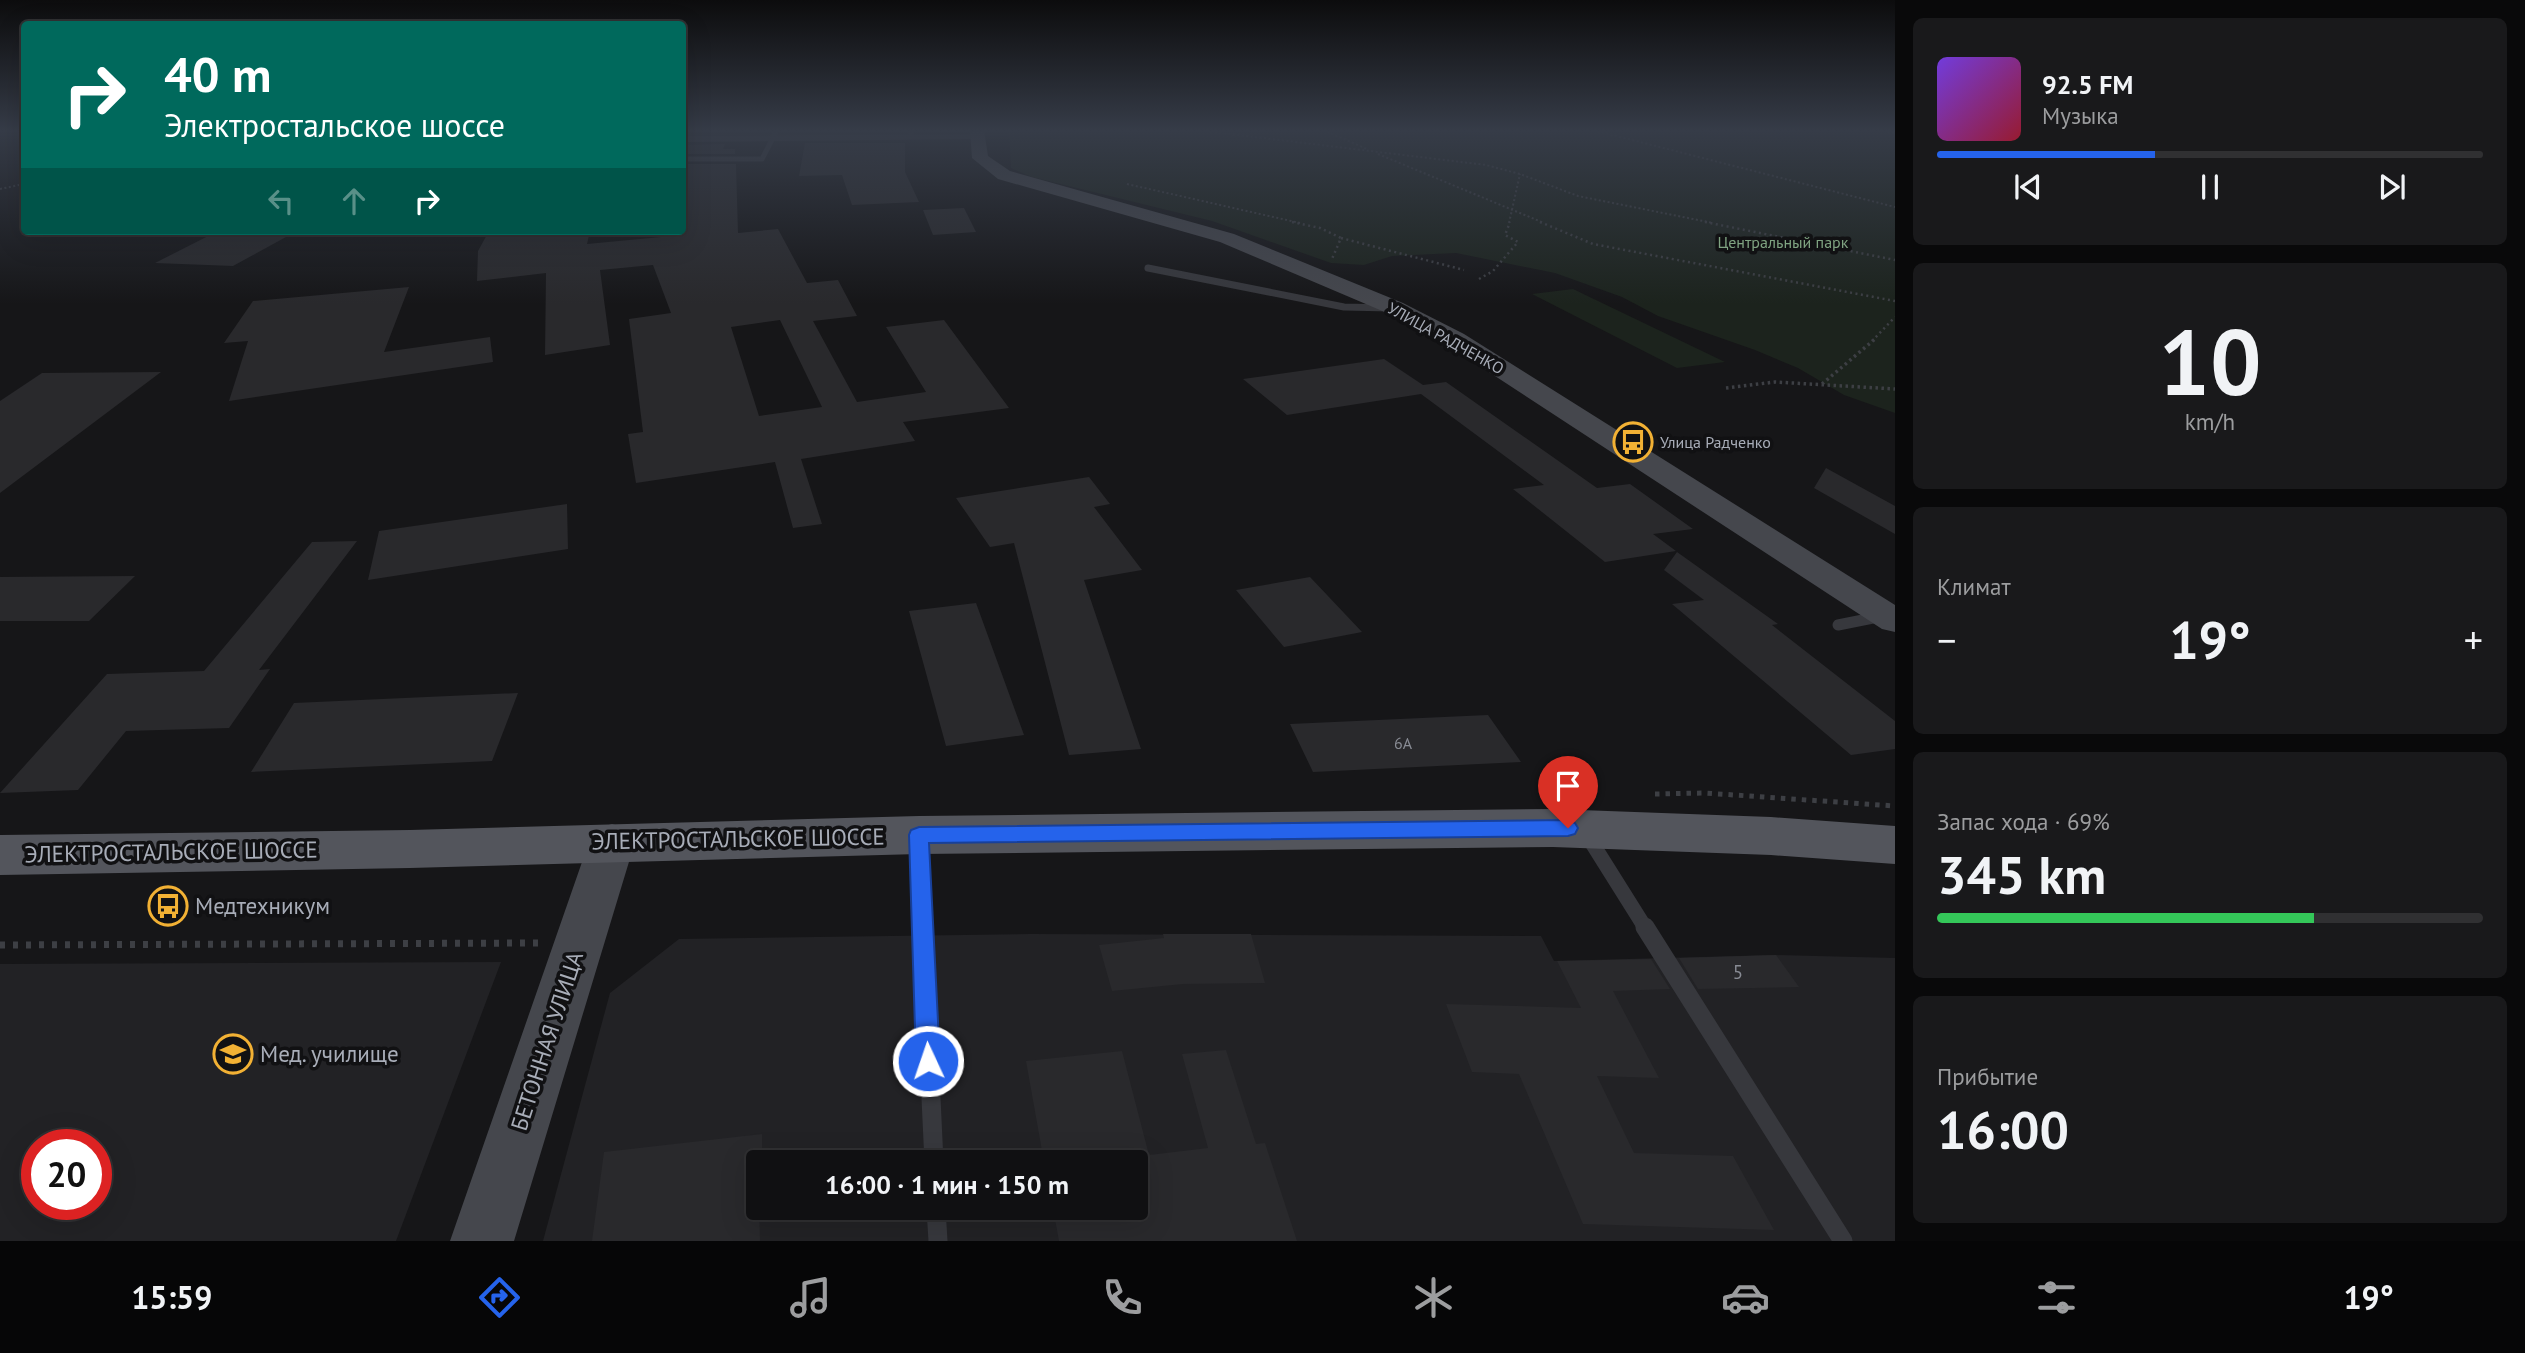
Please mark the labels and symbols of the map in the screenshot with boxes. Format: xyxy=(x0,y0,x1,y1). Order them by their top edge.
park label: Центральный парк xyxy=(1718,232,1849,252)
street label: УЛИЦА РАДЧЕНКО xyxy=(1384,298,1508,378)
bus stop icon: Улица Радченко xyxy=(1612,421,1654,463)
place label: Улица Радченко xyxy=(1660,432,1771,452)
house number: 6А xyxy=(1394,733,1413,753)
pin xyxy=(1538,756,1598,828)
street label: ЭЛЕКТРОСТАЛЬСКОЕ ШОССЕ xyxy=(591,821,885,856)
street label: ЭЛЕКТРОСТАЛЬСКОЕ ШОССЕ xyxy=(24,834,318,869)
bus stop icon: Медтехникум xyxy=(147,885,189,927)
place label: Медтехникум xyxy=(195,891,330,920)
street label: БЕТОННАЯ УЛИЦА xyxy=(504,947,589,1134)
house number: 5 xyxy=(1733,960,1743,984)
position arrow xyxy=(891,1024,965,1098)
school or university icon: Мед. училище xyxy=(212,1033,254,1075)
place label: Мед. училище xyxy=(260,1039,399,1068)
speed limit sign: 20 xyxy=(21,1129,112,1220)

